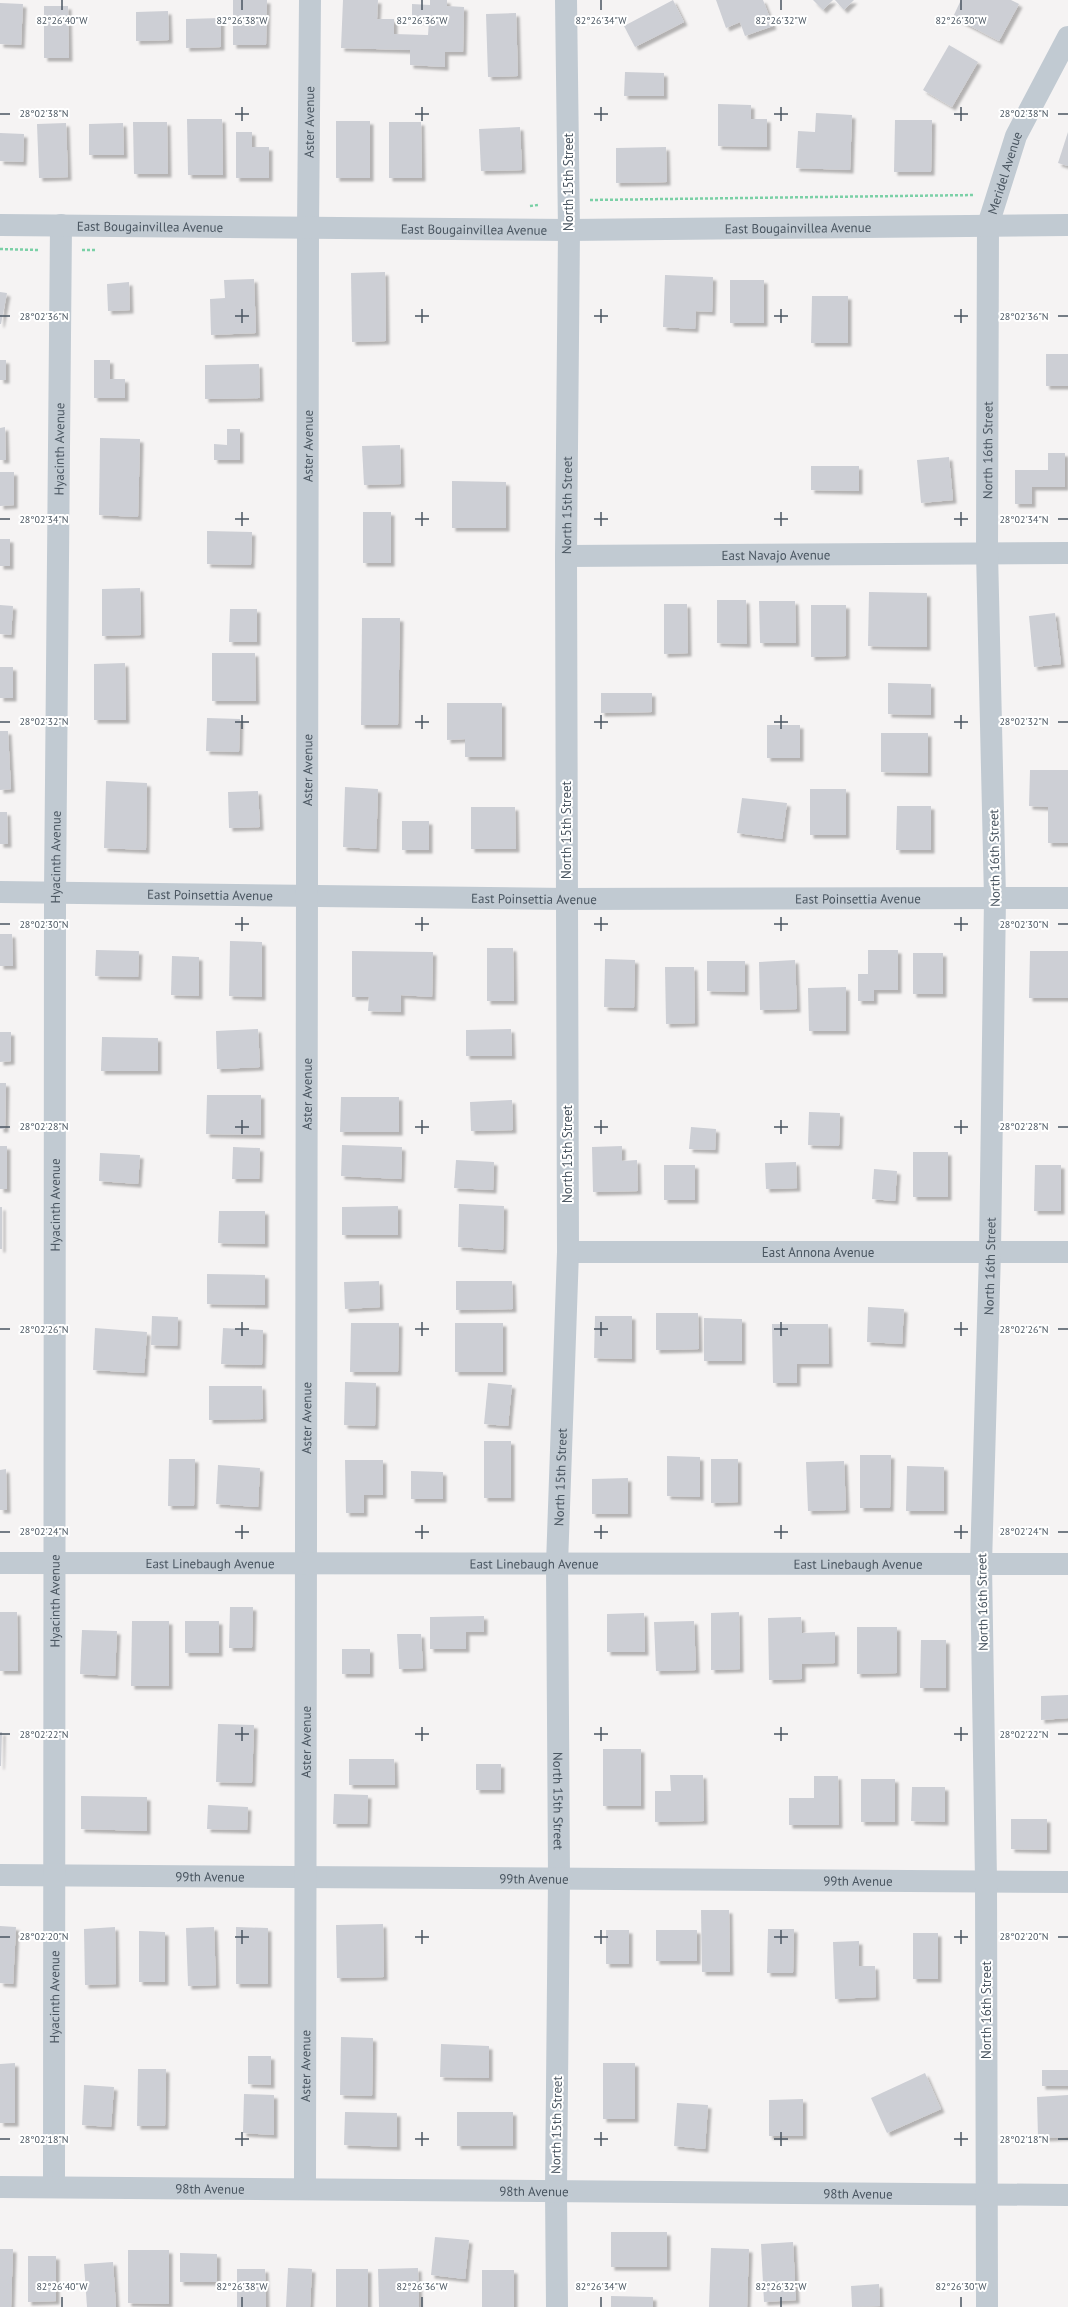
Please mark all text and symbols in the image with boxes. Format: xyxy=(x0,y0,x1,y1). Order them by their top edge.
text: 82°26'40"W xyxy=(36,14,88,27)
text: 82°26'38"W xyxy=(216,14,268,27)
text: 82°26'36"W xyxy=(396,14,448,27)
text: 82°26'34"W xyxy=(575,14,627,27)
text: 82°26'32"W xyxy=(755,14,807,27)
text: 82°26'30"W xyxy=(935,14,987,27)
street label: Aster Avenue xyxy=(301,86,318,158)
text: 28°02'38"N xyxy=(19,107,69,120)
text: 28°02'38"N xyxy=(999,107,1049,120)
street label: Meridel Avenue xyxy=(984,128,1026,217)
street label: North 15th Street xyxy=(560,132,577,231)
street label: East Bougainvillea Avenue xyxy=(77,218,223,236)
street label: East Bougainvillea Avenue xyxy=(725,219,871,237)
street label: East Bougainvillea Avenue xyxy=(401,221,547,239)
text: 28°02'36"N xyxy=(19,310,69,323)
text: 28°02'36"N xyxy=(999,310,1049,323)
street label: North 16th Street xyxy=(979,401,996,499)
street label: Hyacinth Avenue xyxy=(51,402,68,496)
street label: Aster Avenue xyxy=(300,410,317,482)
street label: North 15th Street xyxy=(558,456,576,554)
text: 28°02'34"N xyxy=(19,513,69,526)
text: 28°02'34"N xyxy=(999,513,1049,526)
street label: East Navajo Avenue xyxy=(721,546,831,564)
text: 28°02'32"N xyxy=(19,715,69,728)
text: 28°02'32"N xyxy=(999,715,1049,728)
street label: Aster Avenue xyxy=(299,734,316,806)
street label: North 15th Street xyxy=(558,780,575,879)
street label: North 16th Street xyxy=(985,808,1004,907)
street label: Hyacinth Avenue xyxy=(47,810,65,904)
street label: East Poinsettia Avenue xyxy=(147,886,273,904)
street label: East Poinsettia Avenue xyxy=(471,890,597,908)
street label: East Poinsettia Avenue xyxy=(795,890,921,908)
text: 28°02'30"N xyxy=(19,918,69,931)
text: 28°02'30"N xyxy=(999,918,1049,931)
street label: Aster Avenue xyxy=(299,1058,316,1130)
street label: North 15th Street xyxy=(559,1104,576,1203)
text: 28°02'28"N xyxy=(19,1120,69,1133)
text: 28°02'28"N xyxy=(999,1120,1049,1133)
street label: Hyacinth Avenue xyxy=(47,1158,64,1252)
street label: North 16th Street xyxy=(980,1216,999,1315)
street label: East Annona Avenue xyxy=(762,1244,874,1261)
text: 28°02'26"N xyxy=(19,1323,69,1336)
text: 28°02'26"N xyxy=(999,1323,1049,1336)
street label: Aster Avenue xyxy=(298,1382,315,1454)
street label: North 15th Street xyxy=(550,1427,571,1526)
text: 28°02'24"N xyxy=(19,1525,69,1538)
text: 28°02'24"N xyxy=(999,1525,1049,1538)
street label: North 16th Street xyxy=(973,1552,992,1651)
street label: Hyacinth Avenue xyxy=(46,1554,63,1648)
street label: East Linebaugh Avenue xyxy=(145,1555,275,1572)
street label: East Linebaugh Avenue xyxy=(469,1555,599,1573)
street label: East Linebaugh Avenue xyxy=(793,1556,923,1573)
street label: Aster Avenue xyxy=(298,1706,315,1778)
text: 28°02'22"N xyxy=(19,1728,69,1741)
text: 28°02'22"N xyxy=(999,1728,1049,1741)
street label: North 15th Street xyxy=(549,1752,567,1851)
street label: 99th Avenue xyxy=(175,1868,245,1886)
street label: 99th Avenue xyxy=(499,1870,569,1888)
street label: 99th Avenue xyxy=(823,1872,893,1890)
text: 28°02'20"N xyxy=(19,1930,69,1943)
text: 28°02'20"N xyxy=(999,1930,1049,1943)
street label: Hyacinth Avenue xyxy=(46,1950,63,2044)
street label: North 16th Street xyxy=(978,1960,995,2059)
street label: Aster Avenue xyxy=(297,2030,314,2102)
street label: North 15th Street xyxy=(547,2075,566,2174)
text: 28°02'18"N xyxy=(19,2133,69,2146)
text: 28°02'18"N xyxy=(999,2133,1049,2146)
street label: 98th Avenue xyxy=(175,2180,245,2198)
street label: 98th Avenue xyxy=(499,2183,569,2200)
street label: 98th Avenue xyxy=(823,2185,893,2203)
text: 82°26'40"W xyxy=(36,2280,88,2293)
text: 82°26'38"W xyxy=(216,2280,268,2293)
text: 82°26'36"W xyxy=(396,2280,448,2293)
text: 82°26'34"W xyxy=(575,2280,627,2293)
text: 82°26'32"W xyxy=(755,2280,807,2293)
text: 82°26'30"W xyxy=(935,2280,987,2293)

